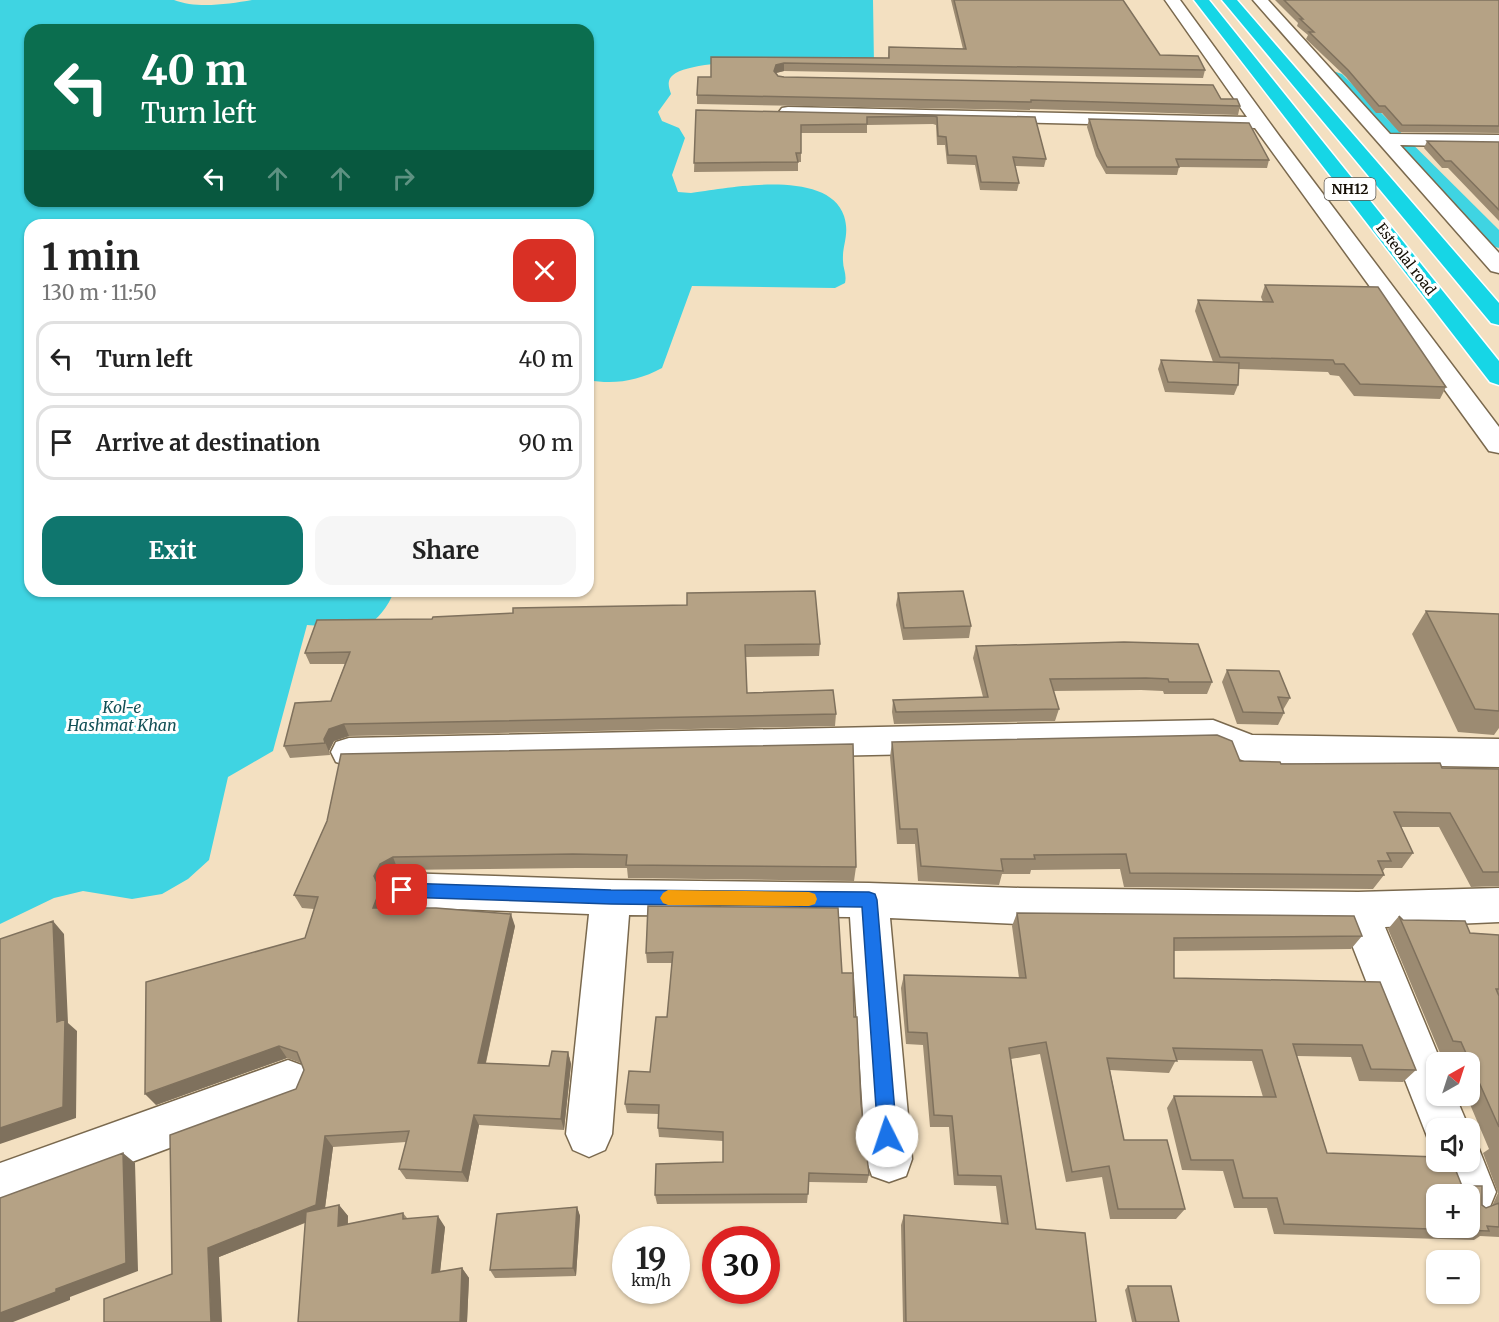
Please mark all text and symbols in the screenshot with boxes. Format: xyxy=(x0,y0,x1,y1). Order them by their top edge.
text: 40 m xyxy=(141,44,247,96)
icon: left xyxy=(42,48,120,126)
text: Turn left xyxy=(141,96,256,130)
icon: left xyxy=(198,162,231,195)
icon: ahead xyxy=(261,162,294,195)
icon: ahead xyxy=(324,162,357,195)
icon: right xyxy=(387,162,420,195)
road number: NH12 xyxy=(1324,178,1376,200)
street label: Esteolal road xyxy=(1372,219,1440,299)
text: 1 min xyxy=(42,235,140,280)
button: close xyxy=(513,239,576,302)
text: 130 m · 11:50 xyxy=(42,280,157,305)
icon: left xyxy=(45,342,78,375)
text: Turn left xyxy=(96,345,193,373)
text: 40 m xyxy=(518,345,573,373)
icon: arrive xyxy=(45,426,78,459)
text: Arrive at destination xyxy=(96,429,320,457)
text: 90 m xyxy=(518,429,573,457)
button: Exit xyxy=(42,516,303,585)
button: Share xyxy=(315,516,576,585)
water label: Kol-e Hashmat Khan xyxy=(66,697,177,735)
pin xyxy=(376,864,427,915)
icon: arrive xyxy=(385,873,418,906)
north arrow xyxy=(1426,1052,1480,1106)
map controls xyxy=(1426,1052,1480,1304)
position arrow xyxy=(855,1104,919,1168)
button: sound xyxy=(1426,1118,1480,1172)
button: + xyxy=(1426,1184,1480,1238)
speed limit sign: 30 xyxy=(702,1226,780,1304)
text: 19 xyxy=(635,1239,667,1277)
button: − xyxy=(1426,1250,1480,1304)
text: km/h xyxy=(631,1271,671,1290)

